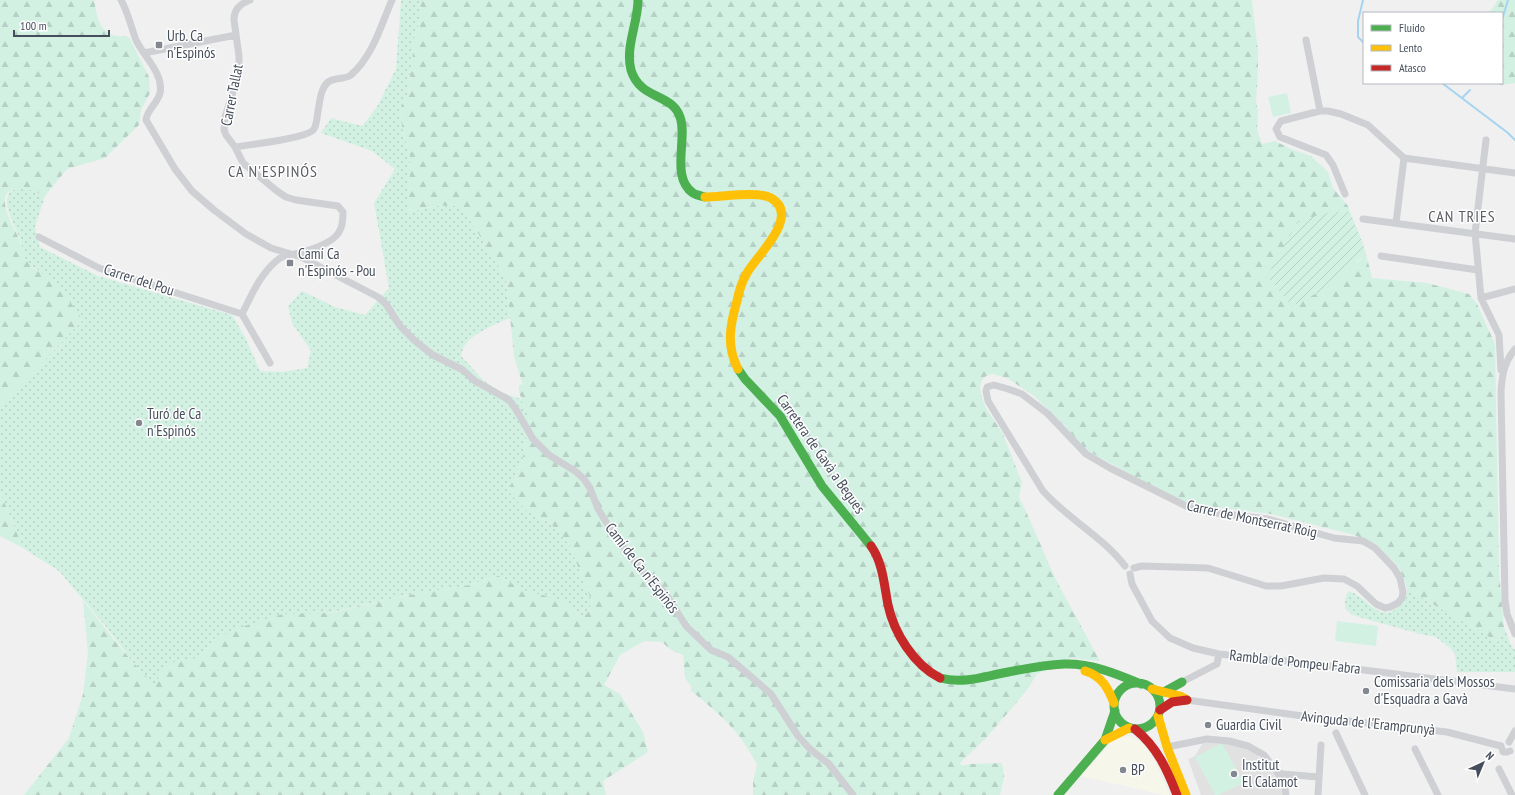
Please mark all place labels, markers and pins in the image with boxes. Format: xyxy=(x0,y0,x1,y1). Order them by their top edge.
place label: Urb. Ca n’Espinós xyxy=(167,26,215,62)
marker: Urb. Ca n’Espinós xyxy=(154,40,164,50)
place label: Camí Ca n'Espinós - Pou xyxy=(298,244,376,280)
marker: Camí Ca n'Espinós - Pou xyxy=(285,258,295,268)
place label: Turó de Ca n'Espinós xyxy=(147,404,201,440)
marker: Turó de Ca n'Espinós xyxy=(134,418,144,428)
place label: Comissaria dels Mossos d'Esquadra a Gavà xyxy=(1374,672,1495,708)
marker: Comissaria dels Mossos d'Esquadra a Gavà xyxy=(1361,686,1371,696)
place label: Guardia Civil xyxy=(1216,715,1282,734)
marker: Guardia Civil xyxy=(1203,720,1213,730)
place label: Institut El Calamot xyxy=(1242,755,1298,791)
place label: BP xyxy=(1131,760,1145,779)
marker: BP xyxy=(1118,765,1128,775)
marker: Institut El Calamot xyxy=(1229,769,1239,779)

